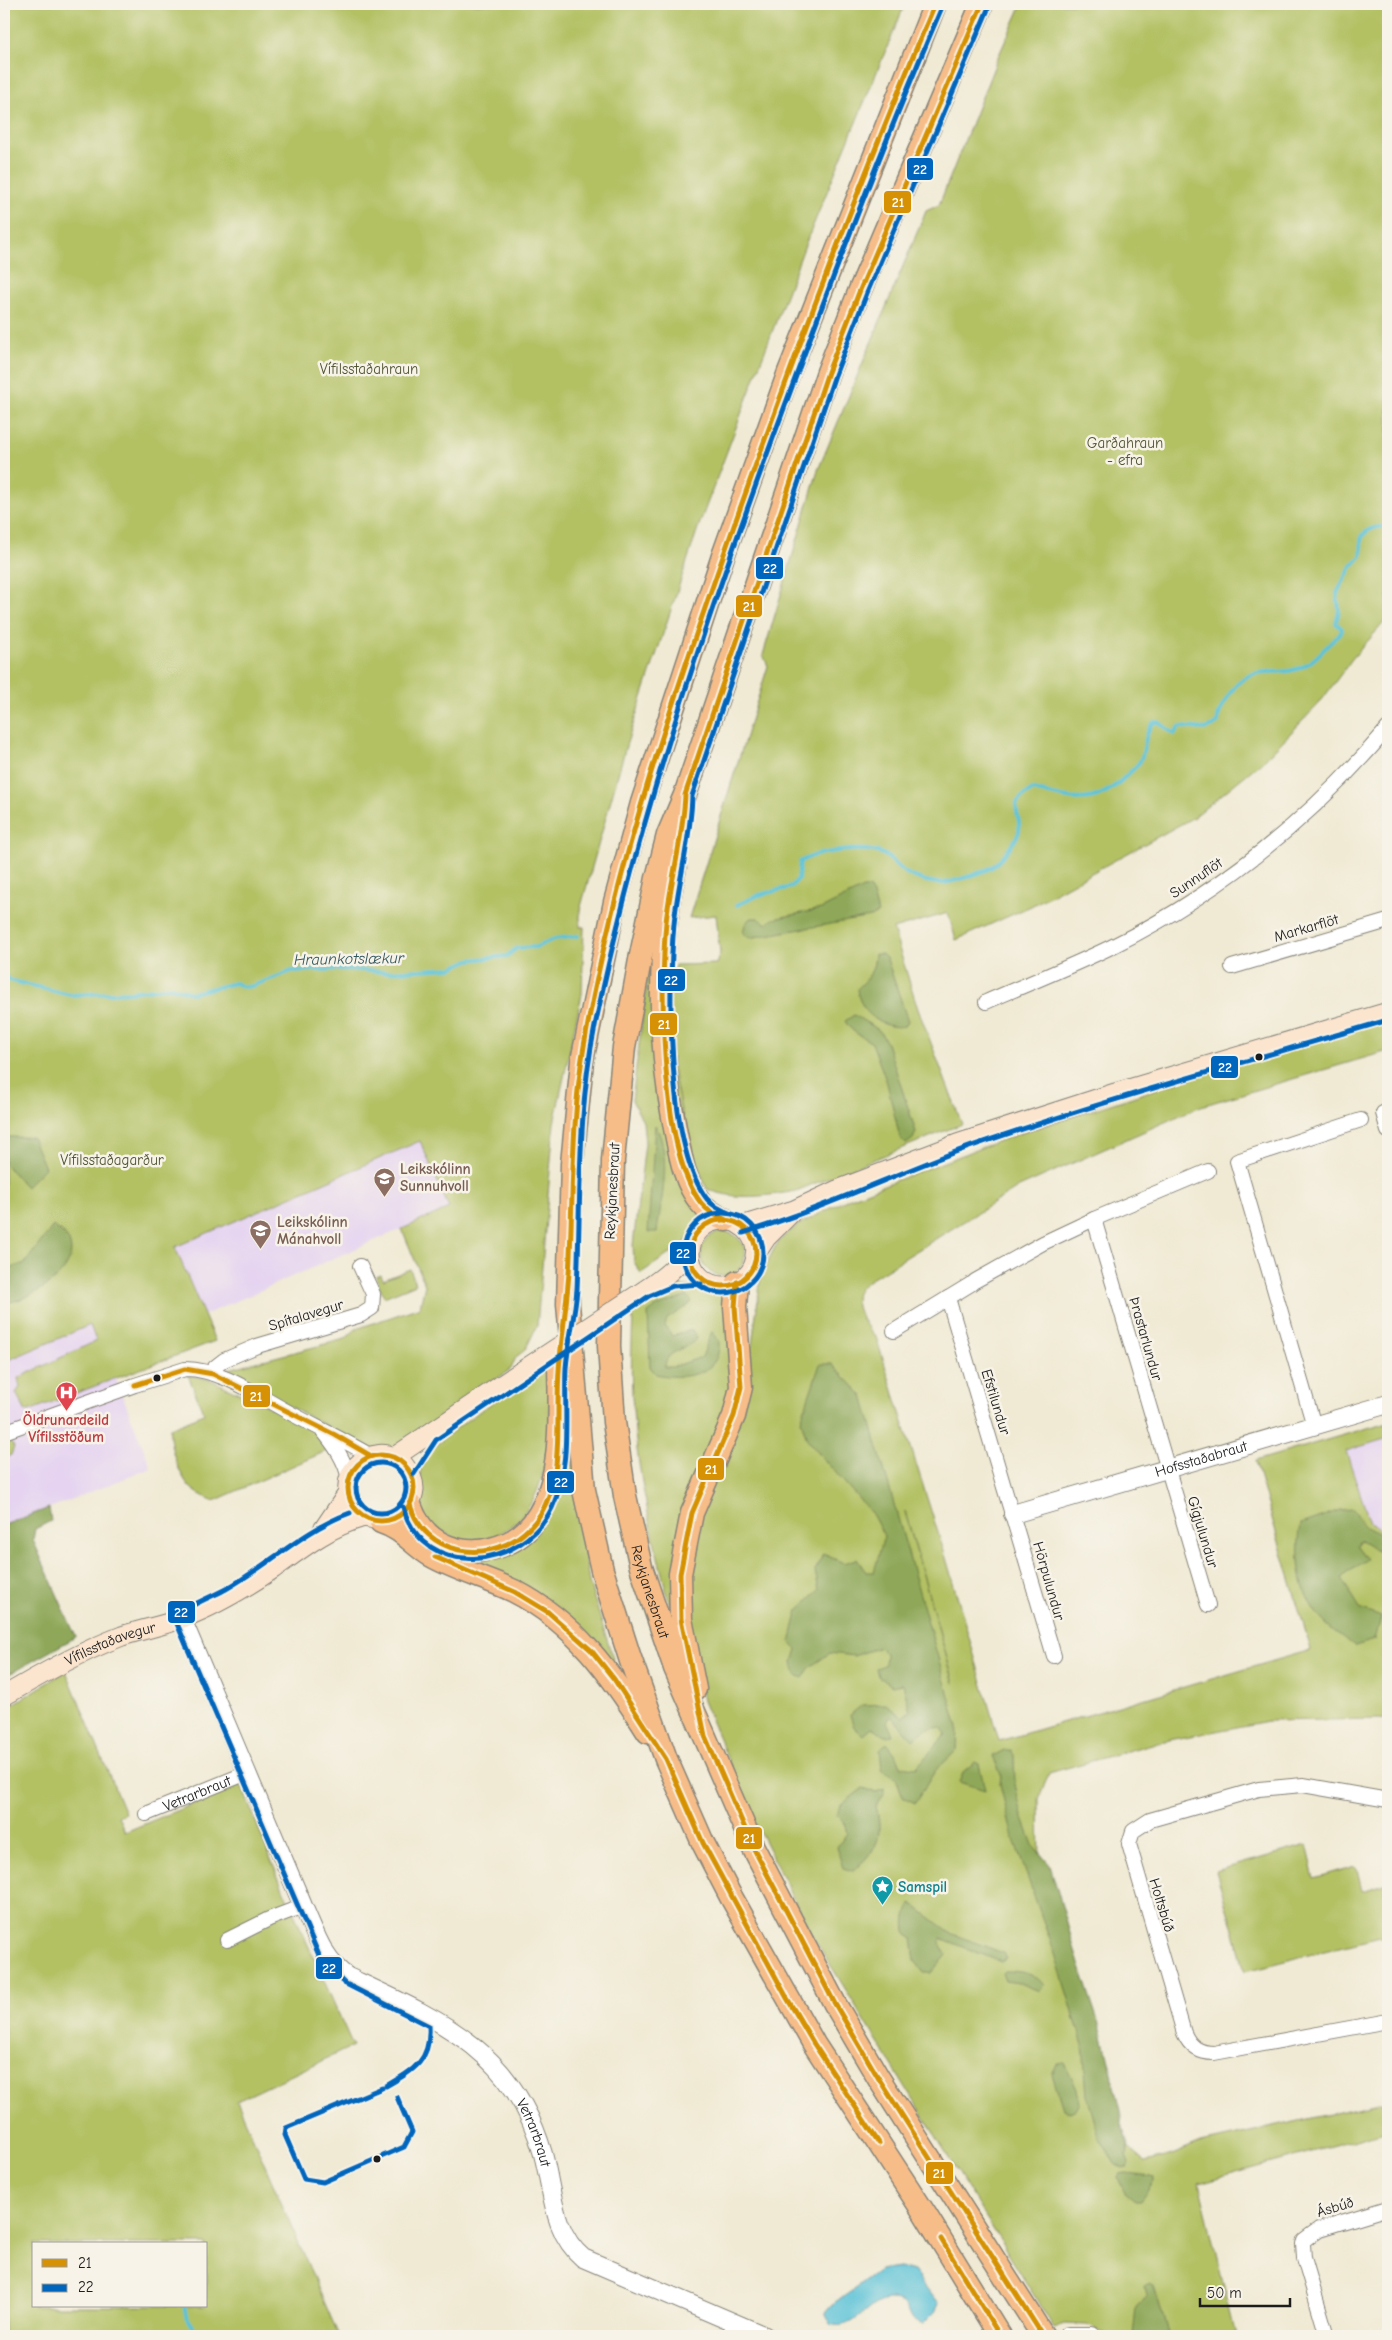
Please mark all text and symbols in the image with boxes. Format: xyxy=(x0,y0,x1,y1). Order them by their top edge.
line badge: 22 xyxy=(906,157,934,181)
text: 22 xyxy=(913,161,927,178)
line badge: 21 xyxy=(883,190,912,214)
text: 21 xyxy=(892,194,904,211)
park label: Vífilsstaðahraun xyxy=(320,360,418,378)
park label: Garðahraun - efra xyxy=(1087,434,1163,469)
line badge: 22 xyxy=(755,556,784,580)
text: 22 xyxy=(763,560,777,577)
line badge: 21 xyxy=(735,594,763,618)
text: 21 xyxy=(743,598,755,615)
street label: Sunnuflöt xyxy=(1166,853,1226,902)
street label: Markarflöt xyxy=(1272,910,1341,946)
water label: Hraunkotslækur xyxy=(294,949,405,969)
line badge: 22 xyxy=(657,968,686,992)
text: 22 xyxy=(664,972,678,989)
line badge: 21 xyxy=(649,1012,678,1036)
text: 21 xyxy=(658,1016,670,1033)
unlabelled marker xyxy=(1254,1052,1264,1062)
line badge: 22 xyxy=(1210,1055,1239,1079)
text: 22 xyxy=(1218,1059,1232,1076)
street label: Reykjanesbraut xyxy=(600,1141,624,1240)
park label: Vífilsstaðagarður xyxy=(60,1151,164,1169)
place label: Leikskólinn Sunnuhvoll xyxy=(400,1160,471,1195)
school or university icon: Leikskólinn Sunnuhvoll xyxy=(372,1166,396,1197)
place label: Leikskólinn Mánahvoll xyxy=(277,1213,348,1248)
school or university icon: Leikskólinn Mánahvoll xyxy=(249,1219,273,1250)
line badge: 22 xyxy=(669,1241,697,1265)
text: 22 xyxy=(676,1245,690,1262)
street label: Spítalavegur xyxy=(266,1295,346,1335)
street label: Þrastarlundur xyxy=(1125,1295,1167,1383)
street label: Efstilundur xyxy=(977,1367,1015,1437)
unlabelled marker xyxy=(152,1373,162,1383)
hospital icon: Öldrunardeild Vífilsstöðum xyxy=(54,1380,78,1411)
line badge: 21 xyxy=(242,1384,271,1408)
text: 21 xyxy=(250,1388,262,1405)
place label: Öldrunardeild Vífilsstöðum xyxy=(23,1410,109,1446)
street label: Hofsstaðabraut xyxy=(1153,1437,1250,1481)
line badge: 21 xyxy=(697,1457,725,1481)
text: 21 xyxy=(705,1461,717,1478)
line badge: 22 xyxy=(546,1470,575,1494)
text: 22 xyxy=(554,1474,568,1491)
street label: Gígjulundur xyxy=(1184,1494,1222,1570)
street label: Hörpulundur xyxy=(1029,1539,1069,1623)
street label: Reykjanesbraut xyxy=(627,1543,674,1641)
line badge: 22 xyxy=(167,1600,196,1624)
text: 22 xyxy=(174,1604,188,1621)
street label: Vífilsstaðavegur xyxy=(62,1618,158,1670)
street label: Vetrarbraut xyxy=(160,1771,234,1815)
line badge: 21 xyxy=(735,1826,763,1850)
text: 21 xyxy=(743,1830,755,1847)
place icon: Samspil xyxy=(870,1875,894,1906)
street label: Holtsbúð xyxy=(1145,1876,1179,1934)
place label: Samspil xyxy=(898,1878,947,1896)
line badge: 22 xyxy=(315,1956,343,1980)
text: 22 xyxy=(322,1960,336,1977)
street label: Vetrarbraut xyxy=(513,2095,555,2169)
unlabelled marker xyxy=(372,2154,382,2164)
line badge: 21 xyxy=(925,2161,954,2185)
text: 21 xyxy=(933,2165,945,2182)
street label: Ásbúð xyxy=(1314,2192,1356,2221)
legend xyxy=(32,2242,208,2308)
text: 21 xyxy=(78,2254,92,2272)
scale bar xyxy=(1200,2275,1290,2307)
text: 22 xyxy=(78,2278,94,2296)
text: 50 m xyxy=(1207,2284,1242,2302)

